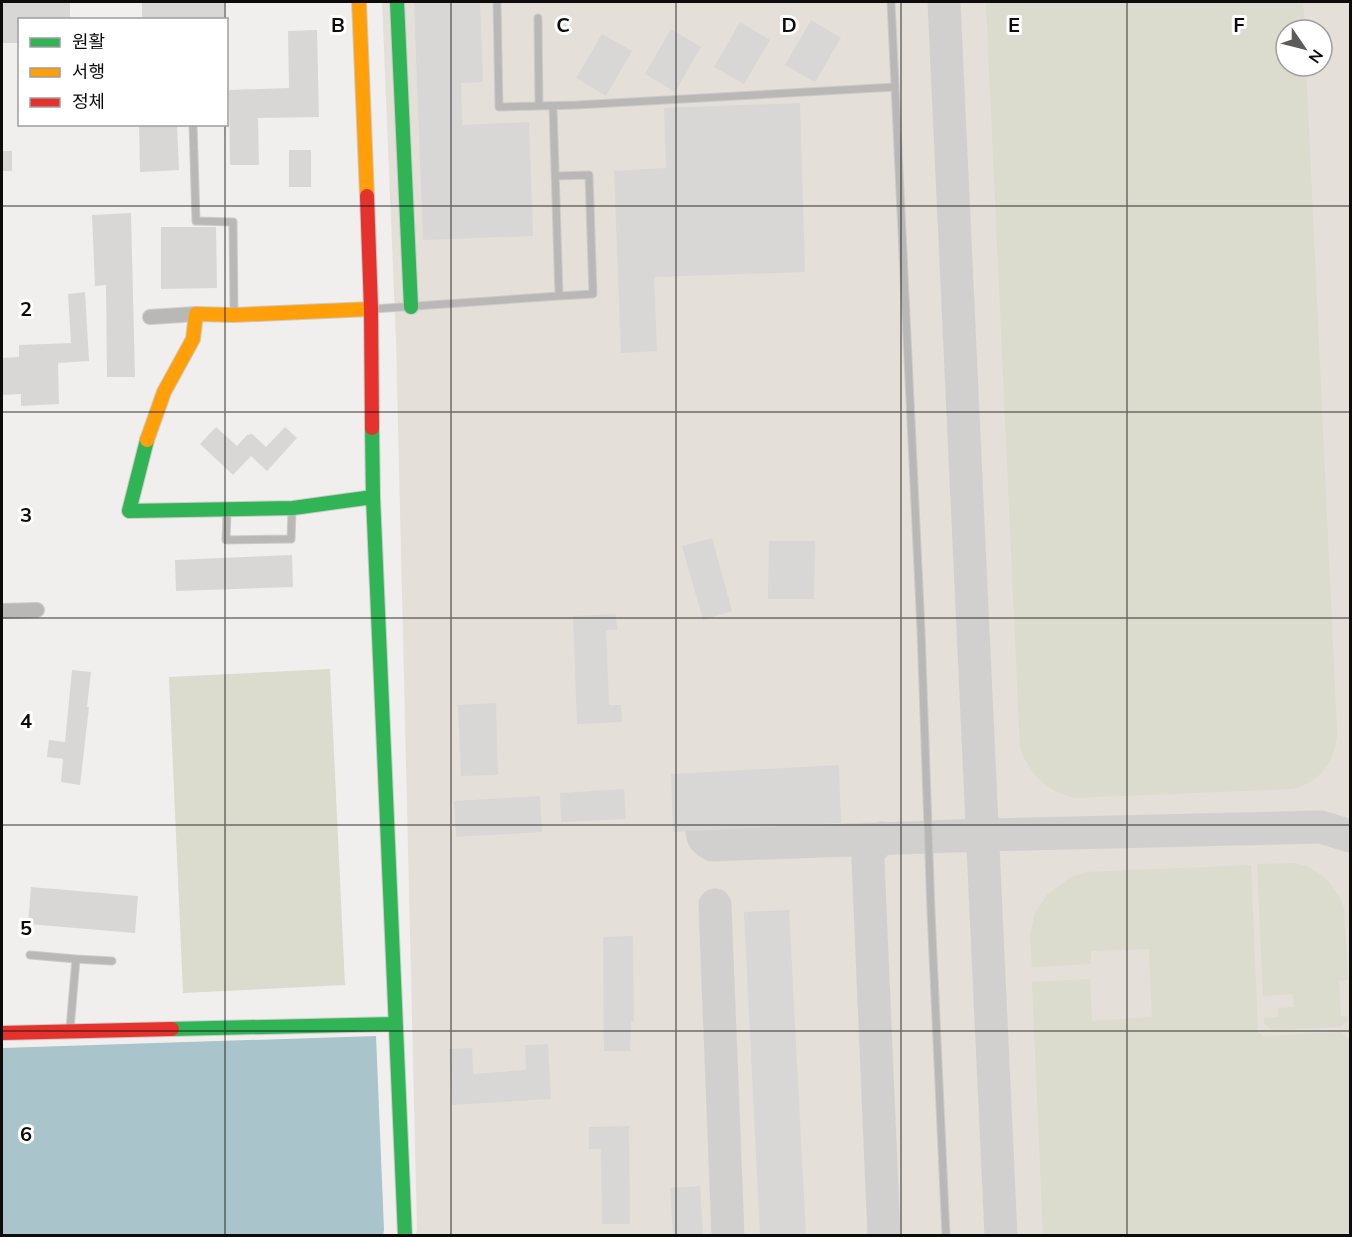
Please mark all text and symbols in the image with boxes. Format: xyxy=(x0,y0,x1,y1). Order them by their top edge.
text: B xyxy=(331,12,345,37)
text: C xyxy=(556,12,570,37)
text: D xyxy=(781,12,797,37)
text: E xyxy=(1008,12,1020,37)
text: F xyxy=(1233,12,1245,37)
legend xyxy=(18,18,228,126)
north arrow xyxy=(1274,18,1334,78)
text: 원활 xyxy=(72,30,105,53)
text: N xyxy=(1305,46,1328,67)
text: 서행 xyxy=(72,60,105,83)
text: 정체 xyxy=(72,90,105,113)
text: 2 xyxy=(20,296,32,321)
text: 3 xyxy=(20,502,32,527)
text: 4 xyxy=(20,708,32,733)
text: 5 xyxy=(20,915,32,940)
text: 6 xyxy=(20,1121,32,1146)

